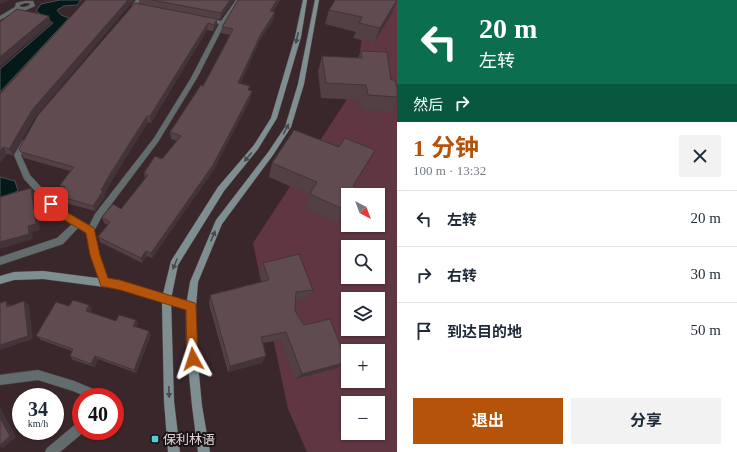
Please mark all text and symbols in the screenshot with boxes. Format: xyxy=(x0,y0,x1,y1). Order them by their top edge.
text: 20 m xyxy=(479,13,537,44)
icon: left xyxy=(413,16,465,68)
one-way arrow xyxy=(294,32,300,44)
text: 左转 xyxy=(479,51,515,71)
icon: right xyxy=(451,92,473,114)
text: 然后 xyxy=(413,97,443,113)
one-way arrow xyxy=(283,123,289,135)
text: 1 分钟 xyxy=(413,135,479,161)
button: close xyxy=(679,135,721,177)
one-way arrow xyxy=(244,152,253,161)
text: 100 m · 13:32 xyxy=(413,163,486,178)
pin xyxy=(34,187,68,221)
north arrow xyxy=(341,188,385,232)
map controls xyxy=(341,188,385,440)
icon: arrive xyxy=(40,193,62,215)
icon: left xyxy=(413,208,435,230)
text: 20 m xyxy=(691,210,721,226)
text: 左转 xyxy=(447,212,477,228)
one-way arrow xyxy=(210,230,216,241)
button: search xyxy=(341,240,385,284)
one-way arrow xyxy=(171,258,177,270)
icon: right xyxy=(413,264,435,286)
text: 30 m xyxy=(691,266,721,282)
text: 右转 xyxy=(447,268,477,284)
button: layers xyxy=(341,292,385,336)
icon: arrive xyxy=(413,320,435,342)
text: 50 m xyxy=(691,322,721,338)
text: 到达目的地 xyxy=(447,324,522,340)
position arrow xyxy=(172,338,214,380)
button: + xyxy=(341,344,385,388)
one-way arrow xyxy=(165,386,172,398)
speed limit sign: 40 xyxy=(72,388,124,440)
button: − xyxy=(341,396,385,440)
text: 34 xyxy=(28,398,48,420)
button: 退出 xyxy=(413,398,563,444)
button: 分享 xyxy=(571,398,721,444)
text: km/h xyxy=(28,418,48,429)
place label: 保利林语 xyxy=(163,432,215,447)
marker: 保利林语 xyxy=(150,434,160,444)

